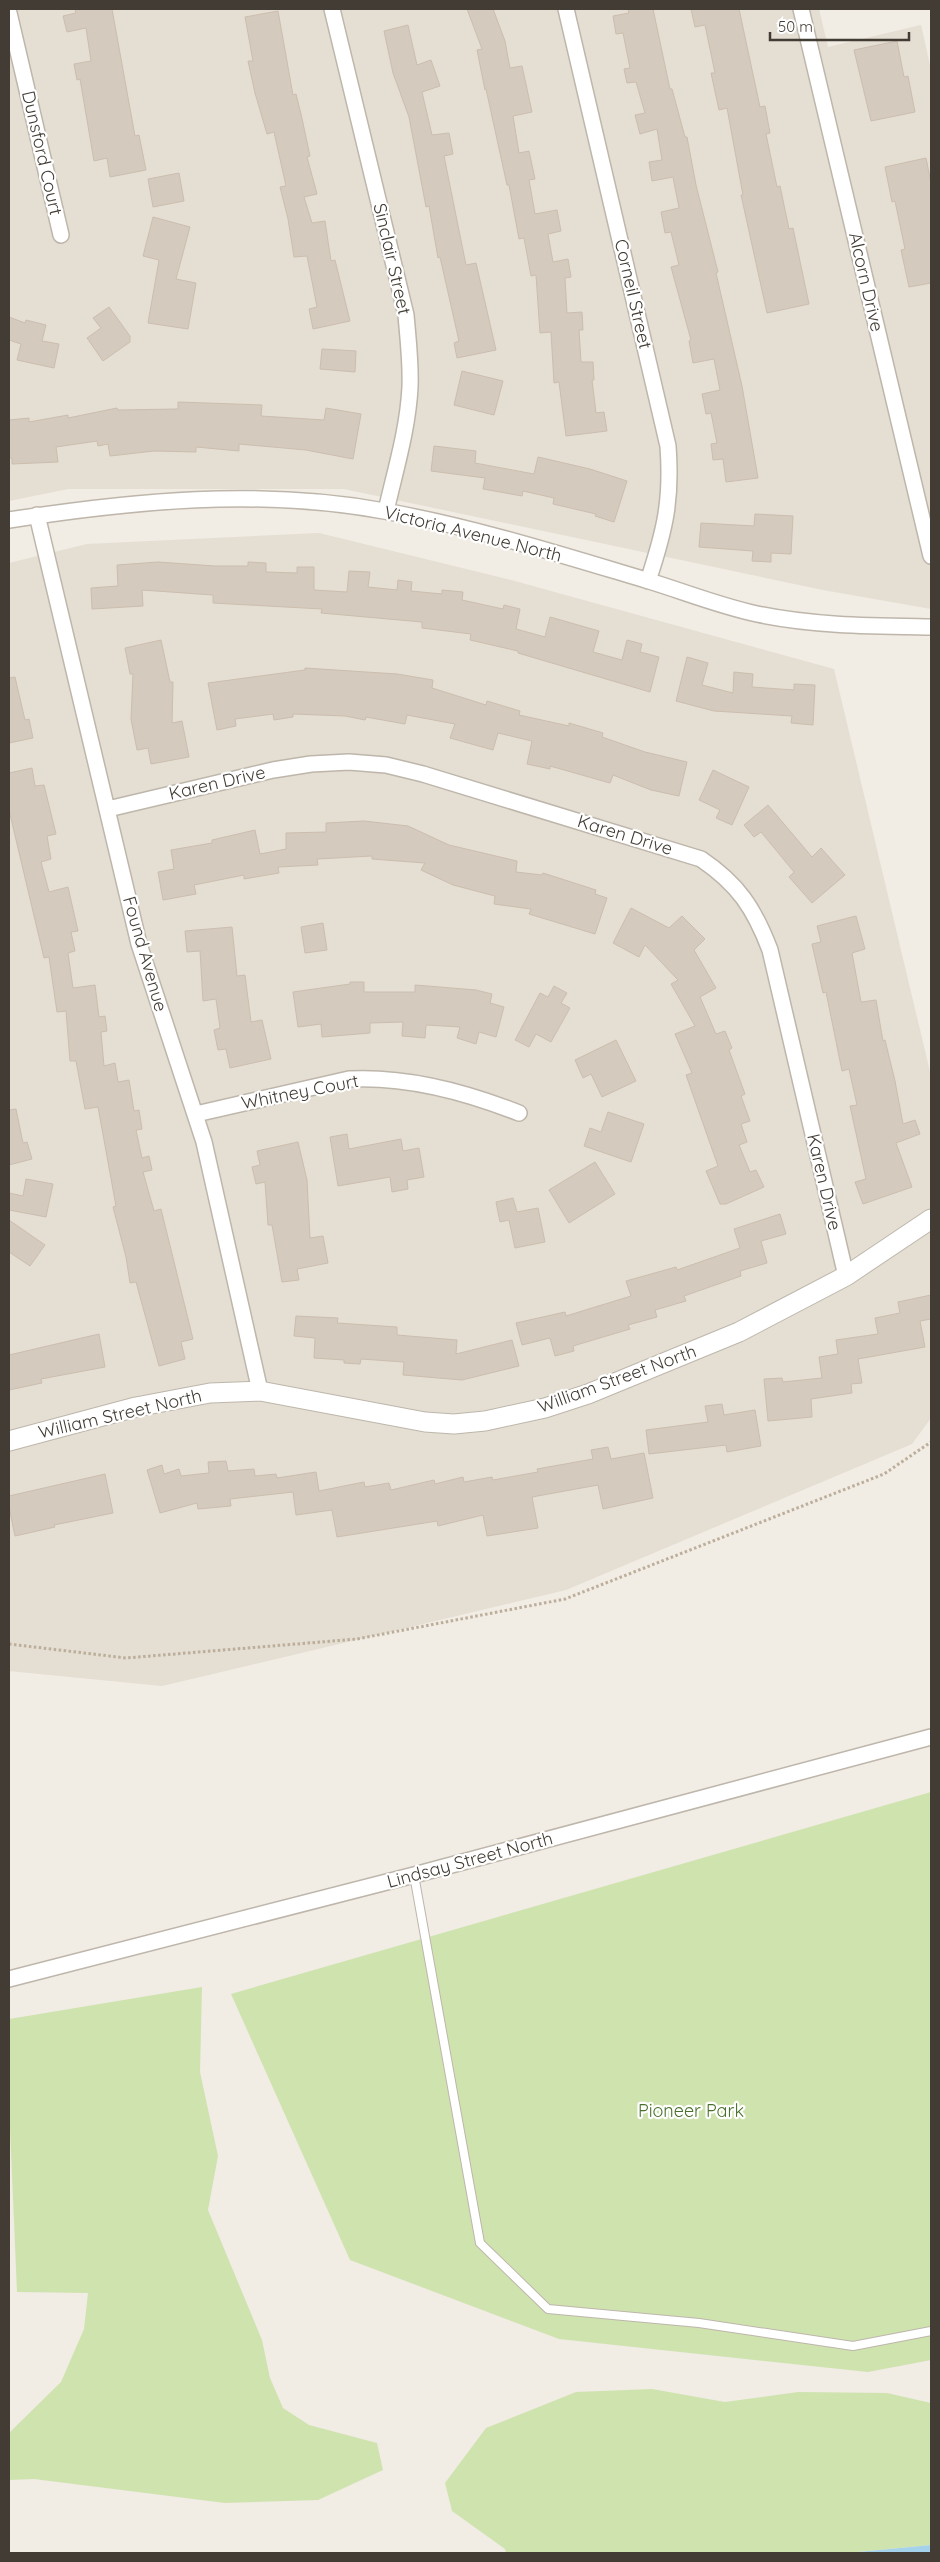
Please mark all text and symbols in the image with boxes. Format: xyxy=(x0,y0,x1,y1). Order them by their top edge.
scale bar xyxy=(770,10,909,42)
text: 50 m xyxy=(778,17,813,36)
street label: Dunsford Court xyxy=(17,88,68,217)
street label: Sinclair Street xyxy=(369,201,416,317)
street label: Alcorn Drive xyxy=(844,230,889,334)
street label: Corneil Street xyxy=(610,237,657,351)
street label: Victoria Avenue North xyxy=(382,500,564,567)
street label: Karen Drive xyxy=(166,760,267,805)
street label: Karen Drive xyxy=(575,809,676,860)
street label: Found Avenue xyxy=(118,894,173,1014)
street label: Whitney Court xyxy=(239,1069,361,1114)
street label: Karen Drive xyxy=(802,1131,847,1232)
street label: William Street North xyxy=(534,1339,699,1418)
street label: William Street North xyxy=(36,1384,204,1443)
street label: Lindsay Street North xyxy=(384,1826,555,1893)
park label: Pioneer Park xyxy=(638,2099,744,2122)

